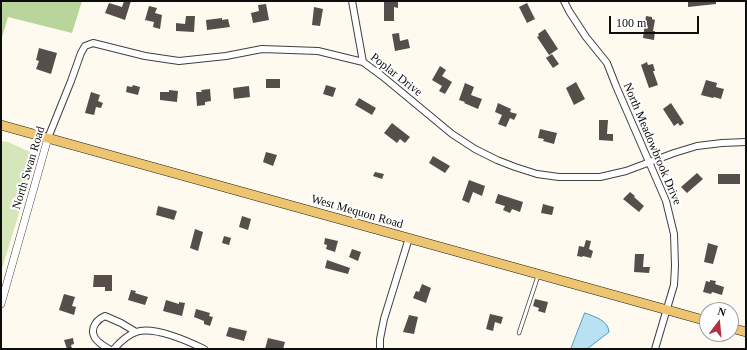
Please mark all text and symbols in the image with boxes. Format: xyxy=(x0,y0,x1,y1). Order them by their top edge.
scale bar xyxy=(611,8,701,34)
text: 100 m xyxy=(616,16,646,30)
street label: Poplar Drive xyxy=(367,50,425,100)
street label: North Meadowbrook Drive xyxy=(620,81,684,207)
street label: North Swan Road xyxy=(10,125,48,211)
street label: West Mequon Road xyxy=(309,192,405,232)
north arrow xyxy=(699,302,739,342)
text: N xyxy=(717,305,728,318)

